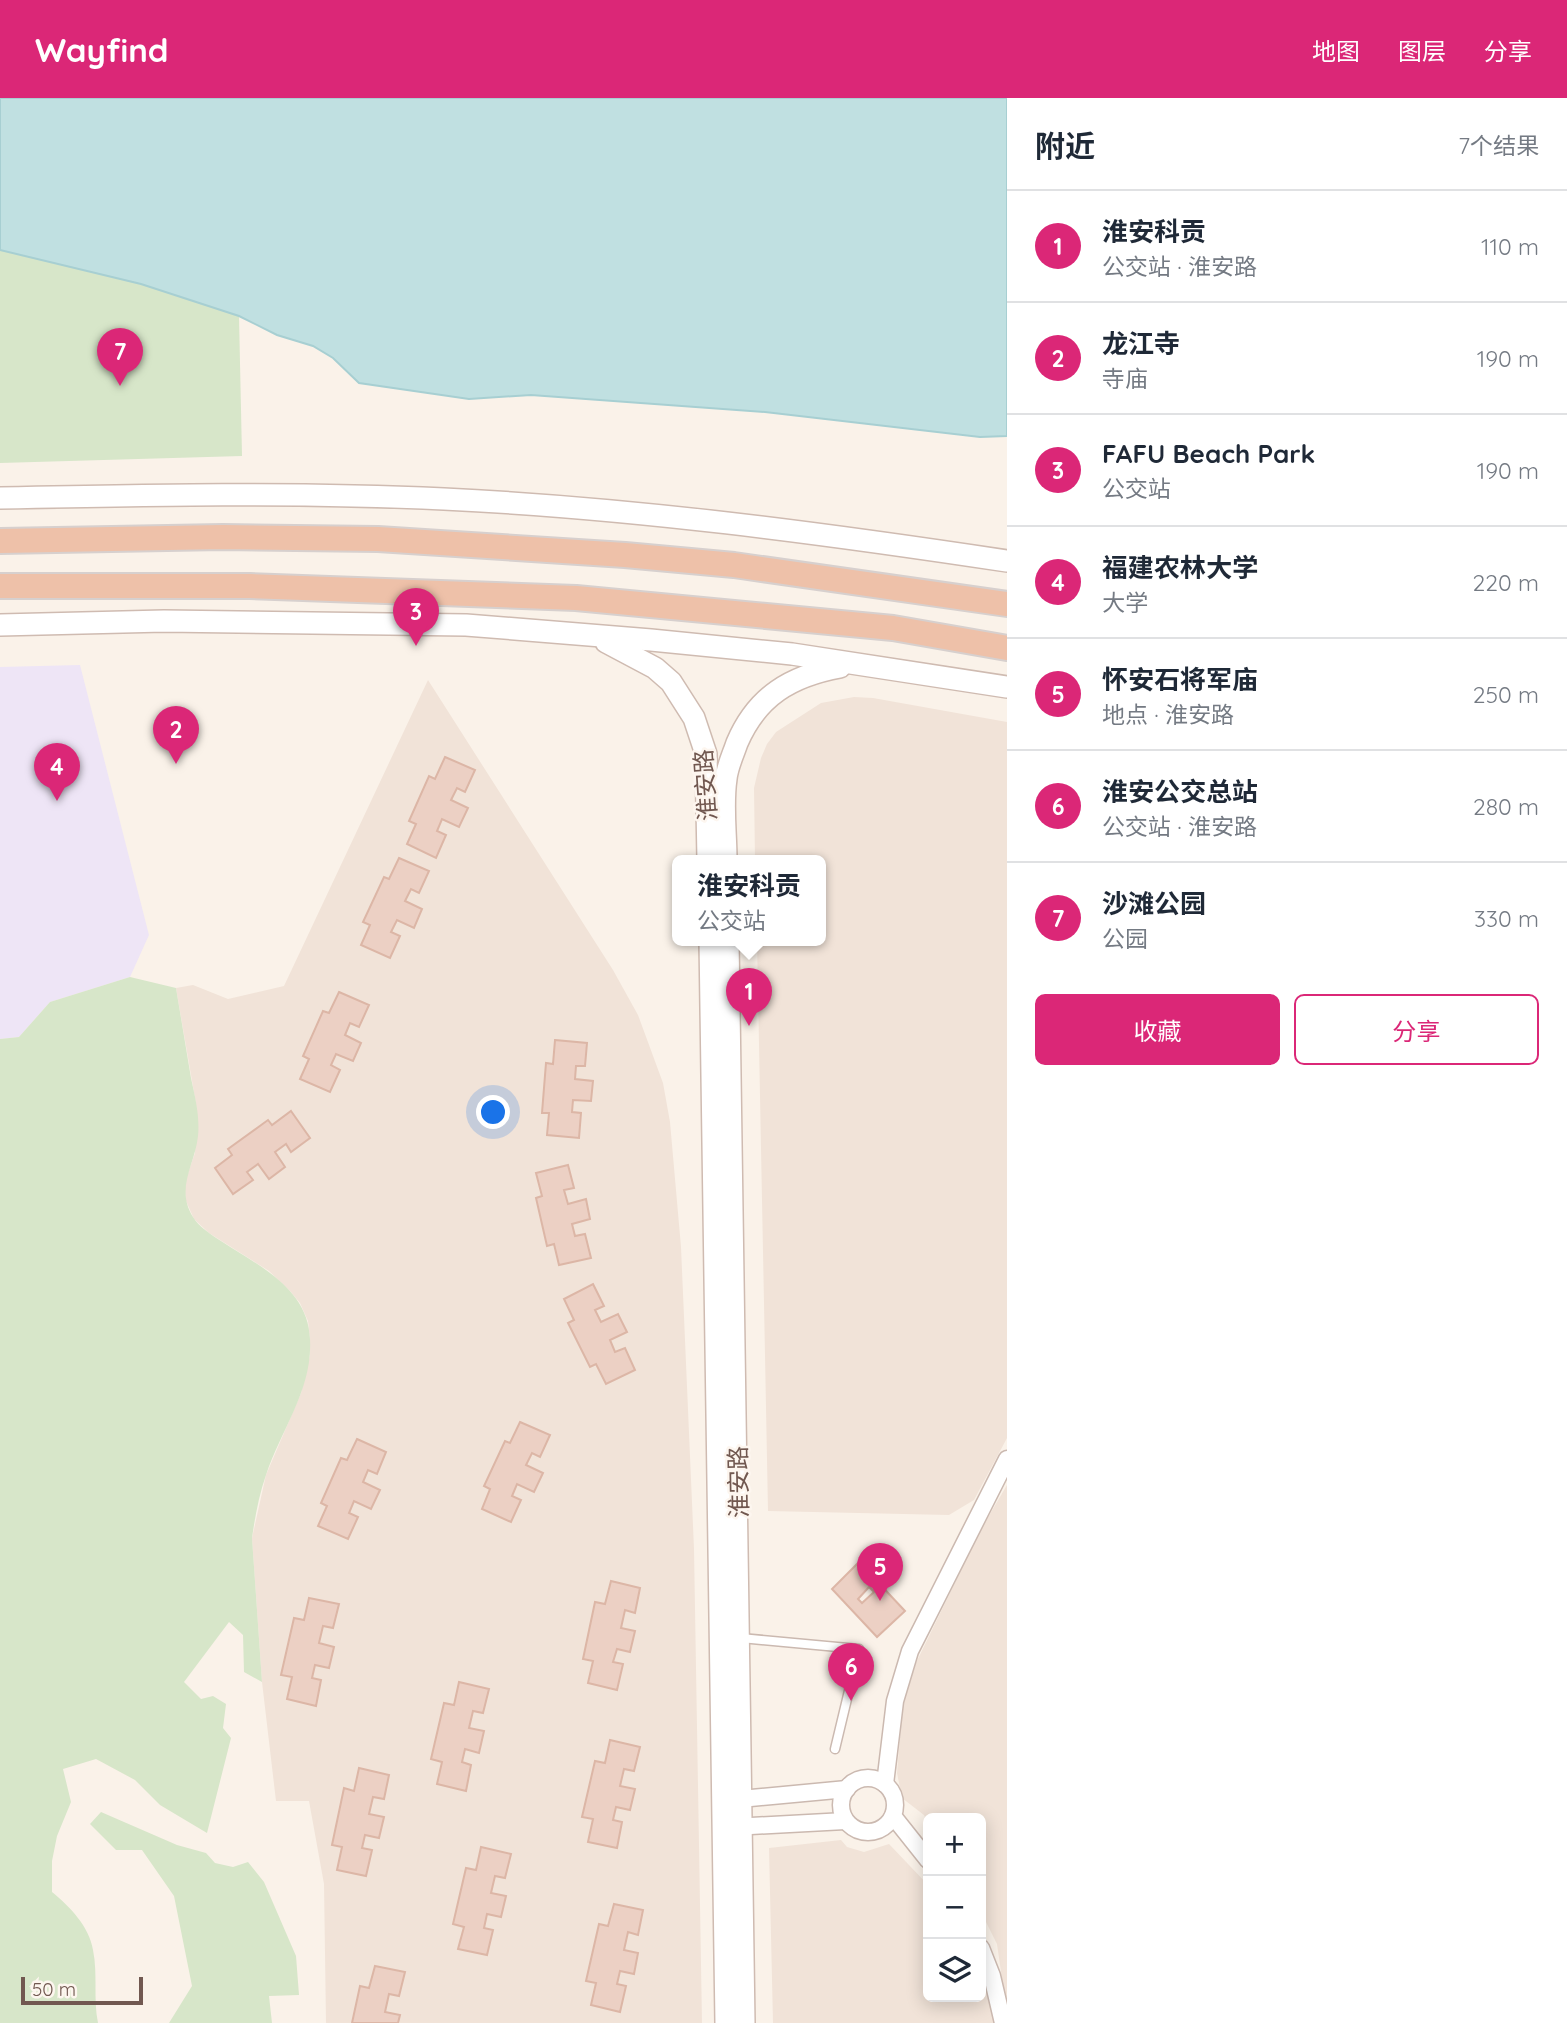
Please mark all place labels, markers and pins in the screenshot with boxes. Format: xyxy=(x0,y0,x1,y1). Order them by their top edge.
pin: 7 xyxy=(97,328,143,386)
pin: 3 xyxy=(393,588,439,646)
pin: 2 xyxy=(153,706,199,764)
pin: 4 xyxy=(34,743,80,801)
pin: 1 xyxy=(726,968,772,1026)
pin: 5 xyxy=(857,1543,903,1601)
pin: 6 xyxy=(828,1643,874,1701)

